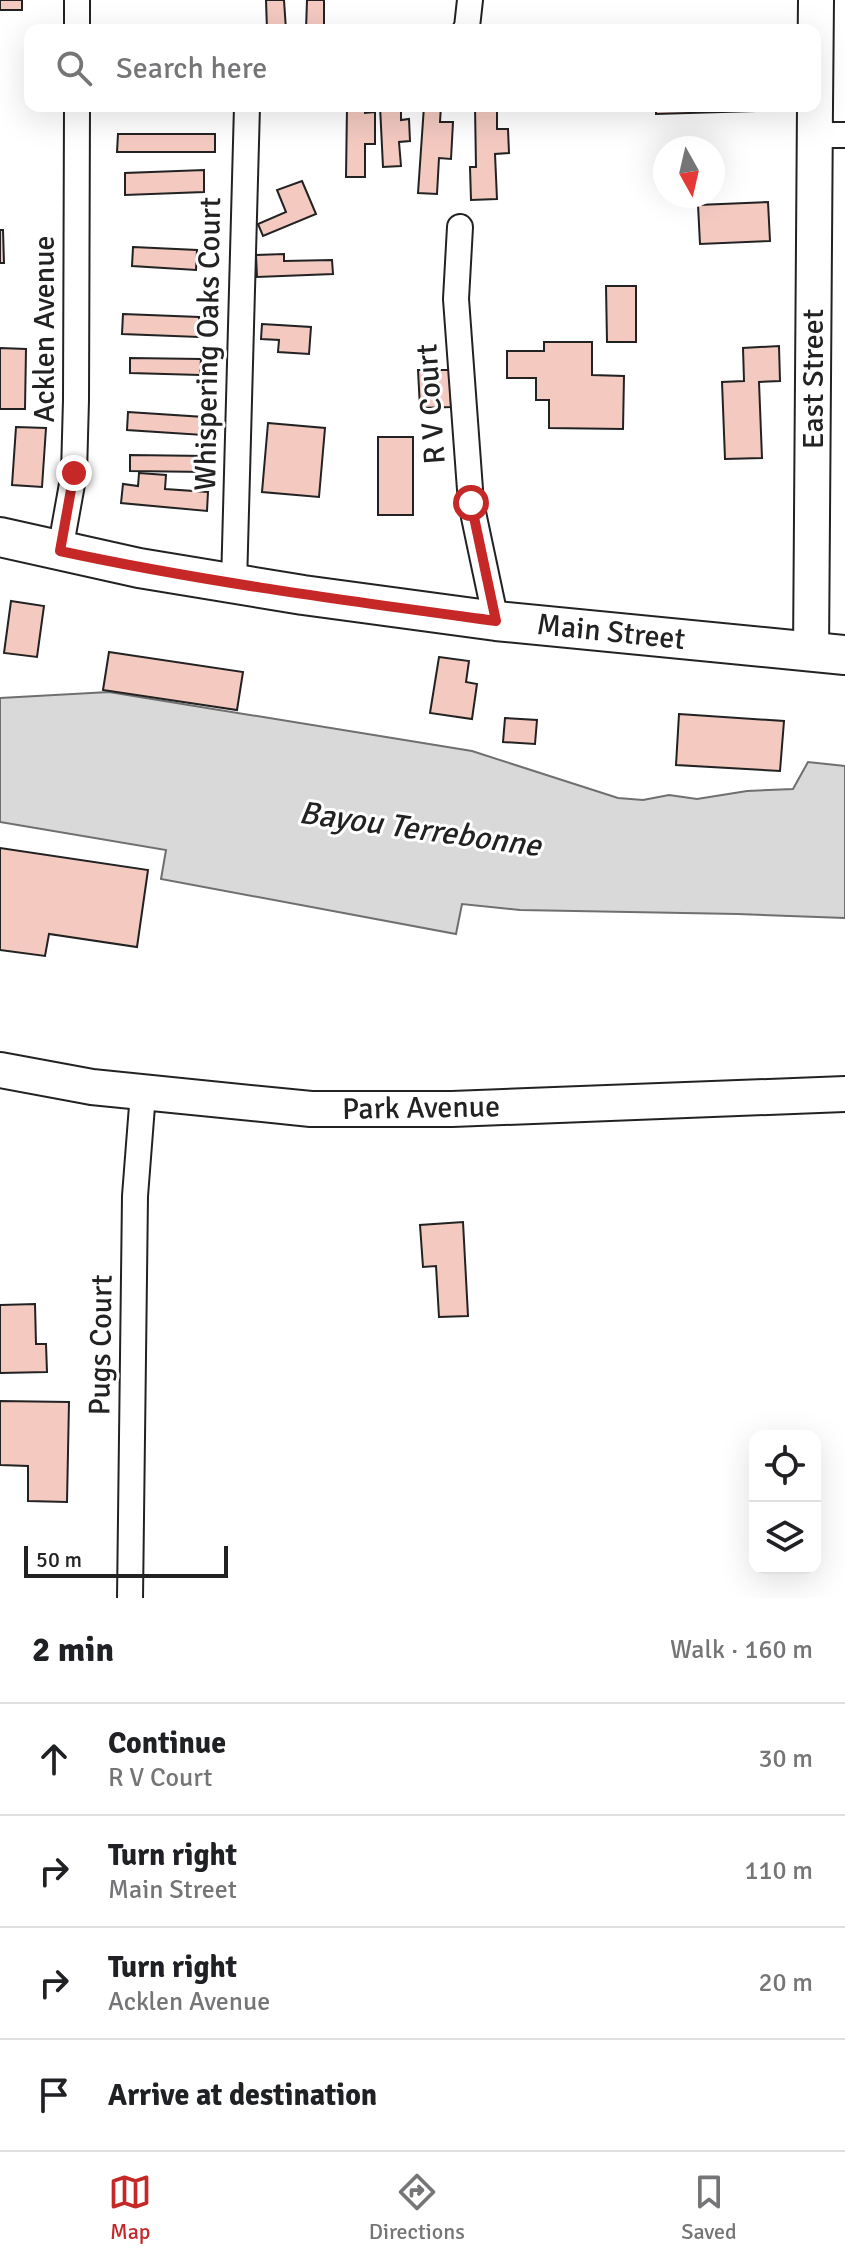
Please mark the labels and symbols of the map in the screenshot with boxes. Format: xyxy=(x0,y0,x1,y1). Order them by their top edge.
north arrow xyxy=(653,136,725,208)
street label: Whispering Oaks Court xyxy=(187,197,229,491)
street label: Acklen Avenue xyxy=(26,235,63,423)
street label: East Street xyxy=(795,309,832,449)
street label: R V Court xyxy=(408,343,454,465)
route end xyxy=(56,455,92,491)
route start xyxy=(453,485,489,521)
street label: Main Street xyxy=(535,606,687,658)
water label: Bayou Terrebonne xyxy=(297,793,545,866)
street label: Park Avenue xyxy=(342,1088,500,1128)
street label: Pugs Court xyxy=(81,1274,121,1416)
scale bar xyxy=(24,1542,228,1578)

